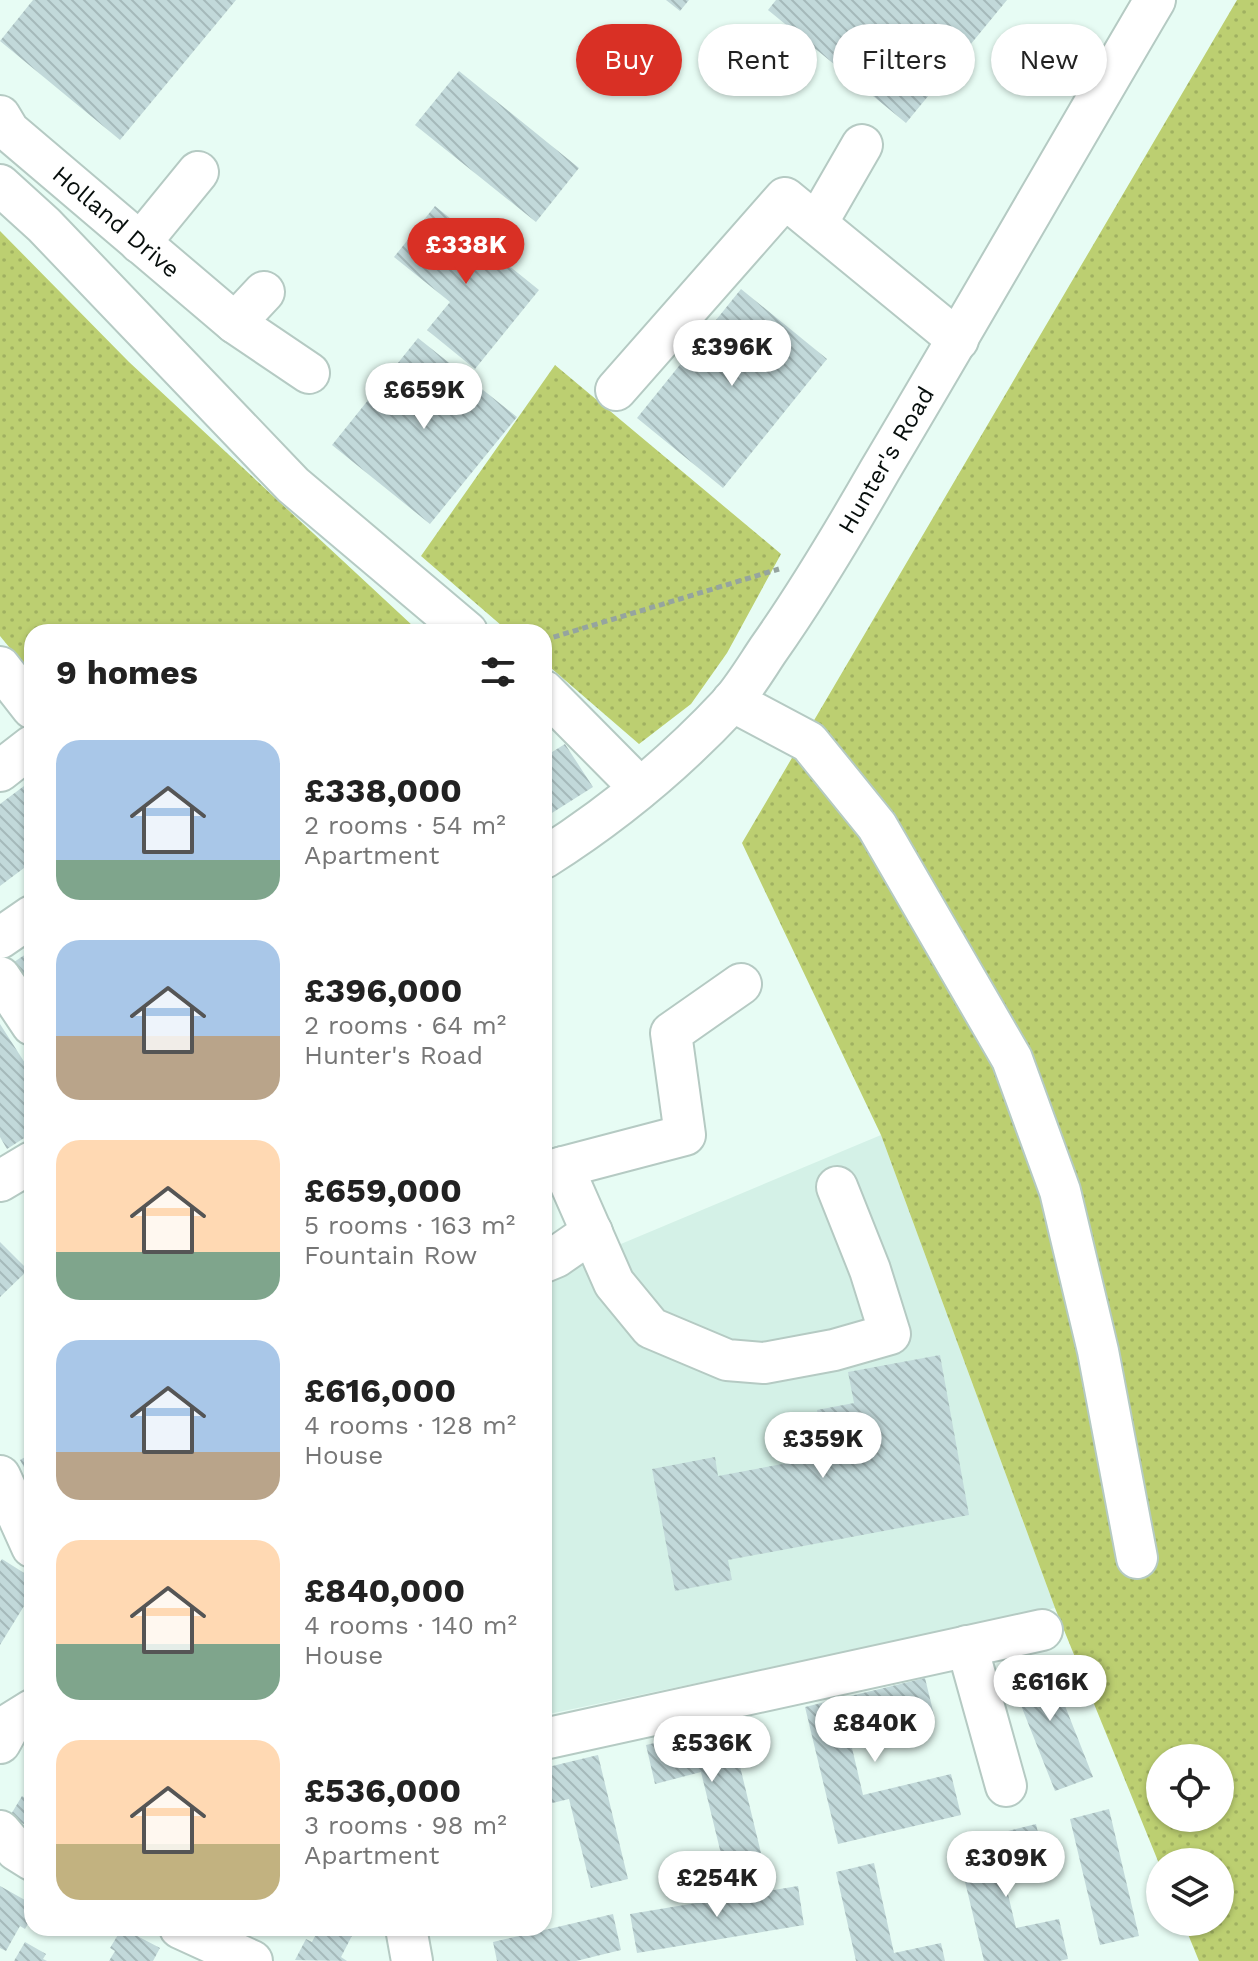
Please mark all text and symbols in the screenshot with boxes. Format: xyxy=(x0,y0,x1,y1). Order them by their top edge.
chip: Buy xyxy=(576,24,682,96)
chip: Rent xyxy=(698,24,817,96)
chip: Filters xyxy=(833,24,975,96)
chip: New xyxy=(991,24,1107,96)
street label: Holland Drive xyxy=(47,160,185,284)
pin: £338K xyxy=(410,218,522,286)
text: £338K xyxy=(425,229,507,259)
pin: £396K xyxy=(676,320,788,388)
text: £396K xyxy=(691,331,773,361)
pin: £659K xyxy=(368,363,480,431)
text: £659K xyxy=(383,374,465,404)
street label: Hunter's Road xyxy=(832,382,940,538)
icon: filters xyxy=(476,650,520,694)
text: 9 homes xyxy=(56,652,198,692)
text: £338,000 xyxy=(304,770,462,810)
icon: home xyxy=(120,772,216,868)
text: 2 rooms · 54 m² xyxy=(304,810,506,840)
text: Apartment xyxy=(304,840,440,870)
text: £396,000 xyxy=(304,970,462,1010)
icon: home xyxy=(120,972,216,1068)
text: 2 rooms · 64 m² xyxy=(304,1010,506,1040)
text: Hunter's Road xyxy=(304,1040,483,1070)
text: £659,000 xyxy=(304,1170,462,1210)
icon: home xyxy=(120,1172,216,1268)
text: 5 rooms · 163 m² xyxy=(304,1210,515,1240)
text: Fountain Row xyxy=(304,1240,477,1270)
text: £616,000 xyxy=(304,1370,456,1410)
icon: home xyxy=(120,1372,216,1468)
text: 4 rooms · 128 m² xyxy=(304,1410,516,1440)
pin: £359K xyxy=(767,1412,879,1480)
text: £359K xyxy=(783,1423,863,1453)
text: House xyxy=(304,1440,383,1470)
text: £840,000 xyxy=(304,1570,465,1610)
icon: home xyxy=(120,1572,216,1668)
text: 4 rooms · 140 m² xyxy=(304,1610,517,1640)
text: House xyxy=(304,1640,383,1670)
pin: £616K xyxy=(994,1655,1106,1723)
text: £616K xyxy=(1012,1666,1088,1696)
pin: £840K xyxy=(819,1696,931,1764)
text: £840K xyxy=(833,1707,917,1737)
pin: £536K xyxy=(656,1716,768,1784)
text: £536K xyxy=(672,1727,752,1757)
map controls xyxy=(1146,1744,1234,1936)
button: locate xyxy=(1146,1744,1234,1832)
text: £536,000 xyxy=(304,1770,461,1810)
icon: home xyxy=(120,1772,216,1868)
text: 3 rooms · 98 m² xyxy=(304,1810,507,1840)
pin: £309K xyxy=(950,1831,1062,1899)
text: Apartment xyxy=(304,1840,440,1870)
text: £309K xyxy=(965,1842,1047,1872)
button: layers xyxy=(1146,1848,1234,1936)
pin: £254K xyxy=(661,1851,773,1919)
text: £254K xyxy=(676,1862,758,1892)

